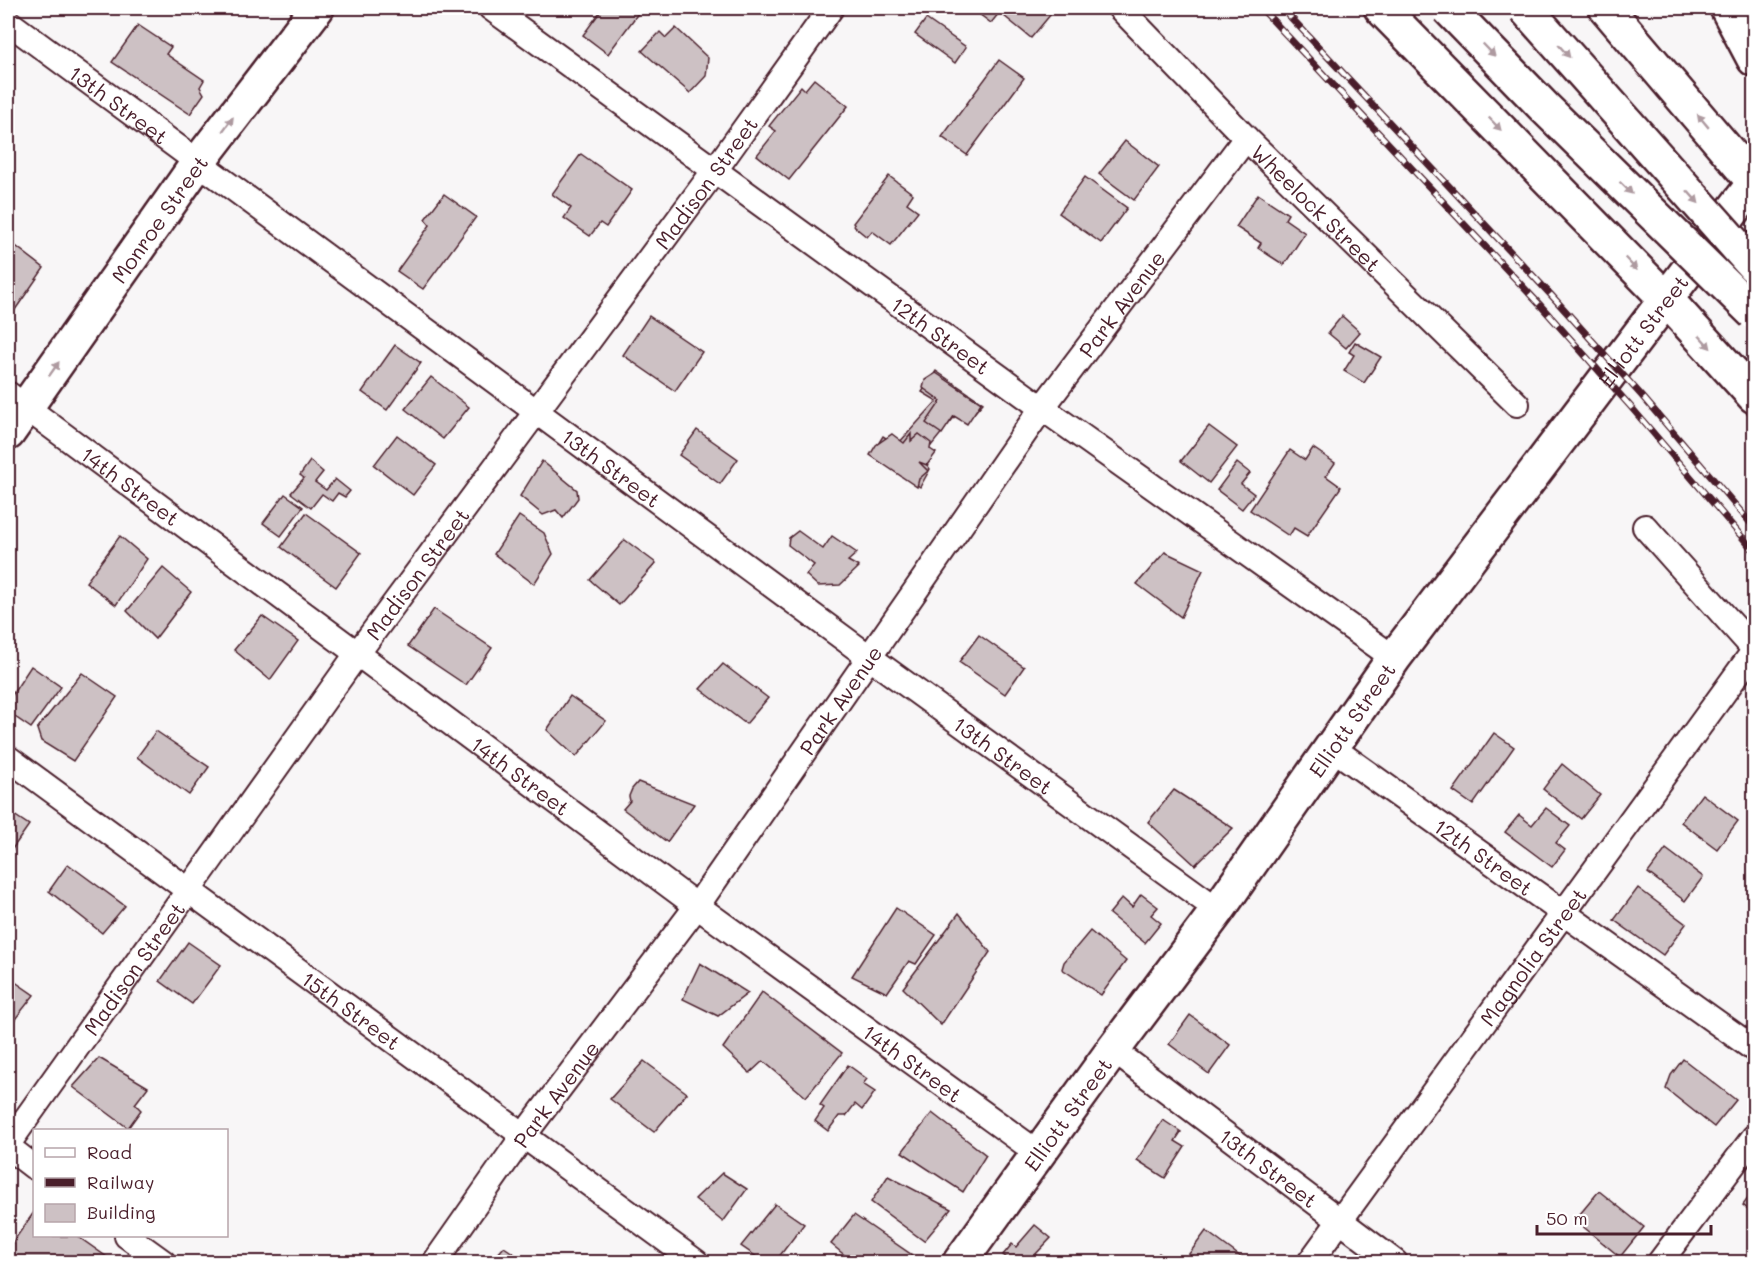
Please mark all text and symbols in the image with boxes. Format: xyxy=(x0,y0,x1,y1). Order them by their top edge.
one-way arrow xyxy=(1481,42,1495,56)
one-way arrow xyxy=(1557,43,1570,58)
street label: 13th Street xyxy=(64,58,174,149)
street label: Madison Street xyxy=(648,111,763,254)
one-way arrow xyxy=(1697,114,1710,129)
one-way arrow xyxy=(221,117,233,132)
one-way arrow xyxy=(1488,117,1502,132)
street label: Wheelock Street xyxy=(1246,138,1387,277)
street label: Monroe Street xyxy=(104,149,213,288)
one-way arrow xyxy=(1619,180,1633,194)
one-way arrow xyxy=(1686,189,1699,204)
street label: Park Avenue xyxy=(1072,245,1170,362)
one-way arrow xyxy=(1624,256,1638,270)
street label: Elliott Street xyxy=(1591,269,1693,392)
street label: 12th Street xyxy=(886,290,996,380)
one-way arrow xyxy=(1698,334,1711,349)
one-way arrow xyxy=(48,361,60,377)
street label: 13th Street xyxy=(557,422,666,513)
street label: 14th Street xyxy=(76,440,186,531)
street label: Madison Street xyxy=(359,502,474,645)
street label: Park Avenue xyxy=(793,640,887,760)
street label: Elliott Street xyxy=(1302,657,1400,782)
street label: 13th Street xyxy=(948,709,1059,800)
street label: 14th Street xyxy=(466,730,576,821)
street label: 12th Street xyxy=(1429,812,1539,901)
street label: Magnolia Street xyxy=(1473,882,1591,1031)
street label: Madison Street xyxy=(77,896,190,1040)
street label: 15th Street xyxy=(297,964,407,1055)
street label: 14th Street xyxy=(858,1017,968,1107)
street label: Park Avenue xyxy=(506,1035,604,1152)
street label: Elliott Street xyxy=(1017,1052,1117,1176)
street label: 13th Street xyxy=(1214,1121,1324,1213)
legend xyxy=(33,1129,228,1237)
text: Road xyxy=(87,1140,132,1164)
text: Railway xyxy=(87,1170,154,1194)
scale bar xyxy=(1537,1198,1711,1236)
text: Building xyxy=(87,1200,155,1224)
text: 50 m xyxy=(1546,1206,1588,1230)

